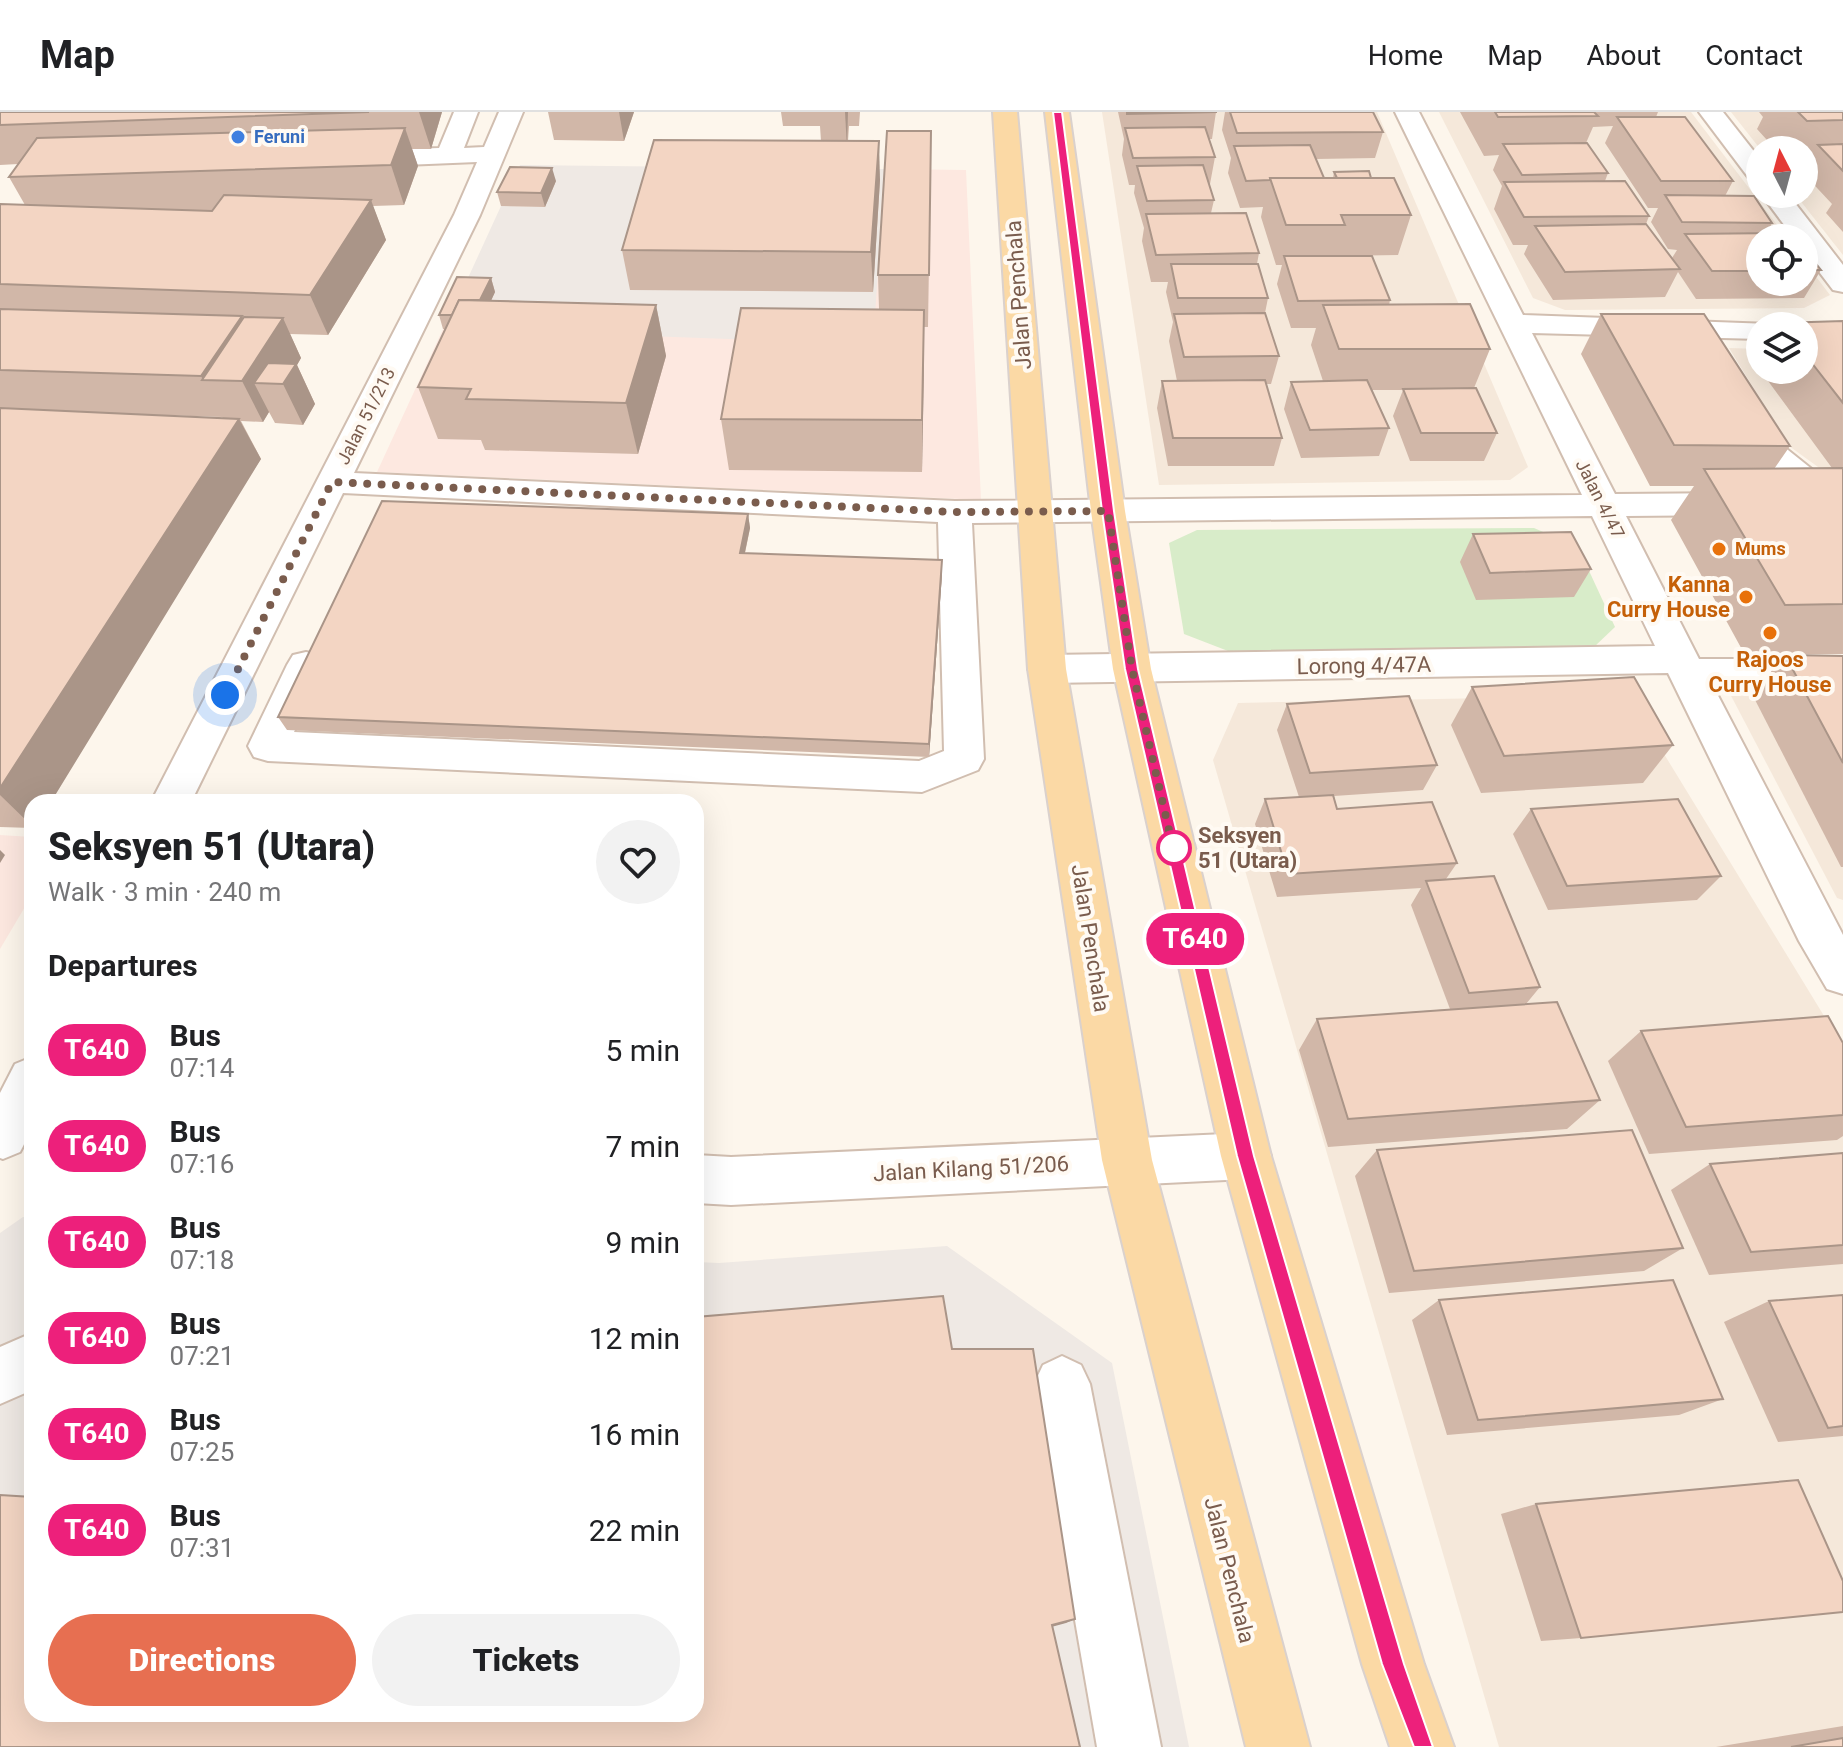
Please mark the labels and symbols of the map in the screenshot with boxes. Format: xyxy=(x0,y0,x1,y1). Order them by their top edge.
place label: Feruni xyxy=(254,126,305,147)
marker: Feruni xyxy=(229,128,247,146)
north arrow xyxy=(1746,136,1818,208)
street label: Jalan Penchala xyxy=(1001,220,1036,370)
street label: Jalan 51/213 xyxy=(332,364,399,468)
street label: Jalan 4/47 xyxy=(1572,456,1629,542)
place label: Mums xyxy=(1735,538,1786,559)
marker: Mums xyxy=(1710,540,1728,558)
place label: Kanna Curry House xyxy=(1607,572,1730,622)
marker: Kanna Curry House xyxy=(1737,588,1755,606)
marker: Rajoos Curry House xyxy=(1761,624,1779,642)
place label: Rajoos Curry House xyxy=(1708,647,1832,697)
street label: Lorong 4/47A xyxy=(1296,652,1432,679)
your location xyxy=(205,675,245,715)
place label: Seksyen 51 (Utara) xyxy=(1198,823,1297,873)
marker: Seksyen 51 (Utara) xyxy=(1157,831,1191,865)
street label: Jalan Penchala xyxy=(1066,862,1115,1014)
line badge: T640 xyxy=(1139,913,1251,965)
street label: Jalan Kilang 51/206 xyxy=(872,1151,1070,1186)
street label: Jalan Penchala xyxy=(1199,1495,1260,1646)

